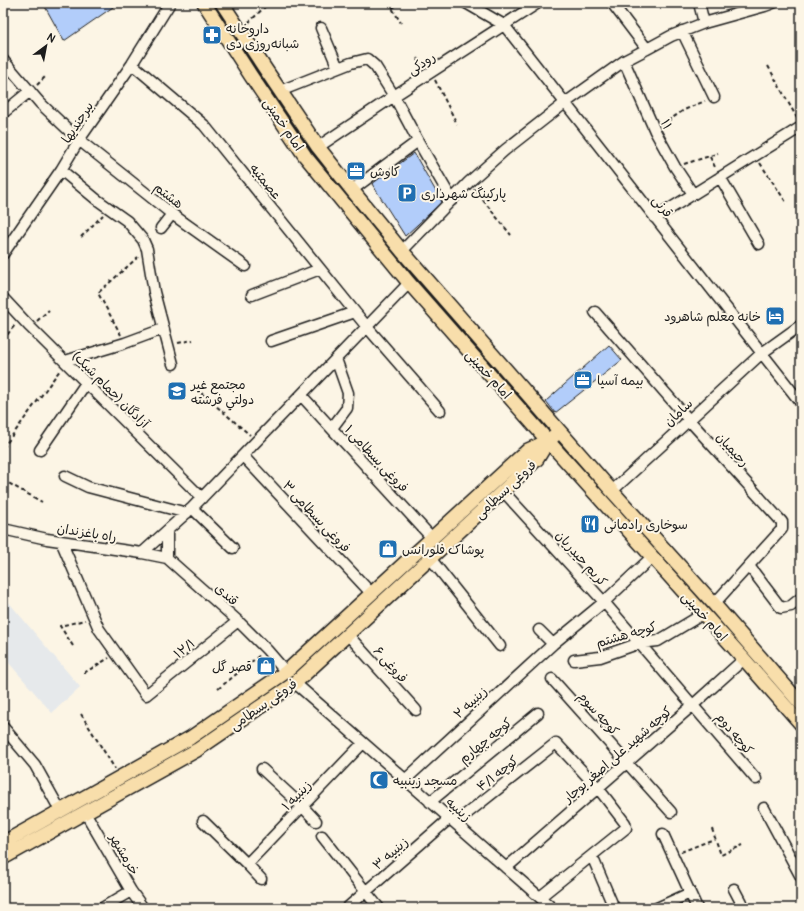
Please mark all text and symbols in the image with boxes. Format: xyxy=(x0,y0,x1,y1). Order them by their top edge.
place label: داروخانه شبانه‌روزی دی xyxy=(226,21,299,52)
pharmacy icon: داروخانه شبانه‌روزی دی xyxy=(201,24,223,46)
north arrow xyxy=(26,26,66,66)
text: N xyxy=(44,30,58,46)
street label: رودکی xyxy=(405,49,439,80)
street label: امام خمینی xyxy=(258,95,307,155)
street label: بیرجندیها xyxy=(58,99,97,146)
street label: ۱۱ xyxy=(657,117,675,132)
office icon: کاوش xyxy=(345,160,367,182)
street label: عصمتیه xyxy=(246,161,284,203)
place label: کاوش xyxy=(370,164,400,180)
street label: هشتم xyxy=(149,179,186,214)
parking icon: پارکینگ شهرداری xyxy=(396,182,418,204)
place label: پارکینگ شهرداری xyxy=(421,186,506,202)
street label: قرنی xyxy=(648,192,676,221)
hotel icon: خانه معلم شاهرود xyxy=(764,305,786,327)
place label: خانه معلم شاهرود xyxy=(664,309,761,327)
street label: امام خمینی xyxy=(461,347,514,404)
street label: آزادگان (حمام شیک) xyxy=(67,348,153,434)
office icon: بیمه آسیا xyxy=(572,369,594,391)
place label: بیمه آسیا xyxy=(597,373,644,389)
place label: مجتمع غير دولتي فرشته xyxy=(190,377,254,411)
school or university icon: مجتمع غير دولتي فرشته xyxy=(166,380,188,402)
street label: سامان xyxy=(661,396,696,430)
street label: فروغی بسطامی ۱ xyxy=(340,422,412,496)
street label: رحیمیان xyxy=(712,429,752,470)
street label: فروغی بسطامی xyxy=(471,457,541,523)
street label: فروغی بسطامی ۳ xyxy=(278,478,354,557)
restaurant icon: سوخاری رادمانی xyxy=(579,513,601,535)
place label: سوخاری رادمانی xyxy=(604,517,688,534)
street label: راه باغزندان xyxy=(56,520,118,546)
street label: کریم حیدریان xyxy=(551,527,611,592)
shop icon: پوشاک فلورانس xyxy=(377,538,399,560)
place label: پوشاک فلورانس xyxy=(402,542,484,558)
street label: قندی xyxy=(211,580,241,609)
street label: امام خمینی xyxy=(677,589,730,646)
street label: کوچه هشتم xyxy=(594,619,659,653)
street label: ۱۲/۱ xyxy=(171,635,199,662)
street label: فروغی ۶ xyxy=(369,643,411,687)
shop icon: قصر گل xyxy=(255,655,277,677)
place label: قصر گل xyxy=(212,659,252,675)
street label: فروغی بسطامی xyxy=(227,676,301,735)
street label: زینبیه ۲ xyxy=(451,683,491,722)
street label: کوچه سوم xyxy=(573,688,623,741)
street label: کوچه شهید علی اصغر بوجار xyxy=(559,703,676,808)
street label: کوچه دوم xyxy=(710,709,757,760)
street label: کوچه چهارم xyxy=(456,714,517,769)
street label: کوچه ۴/۱ xyxy=(474,752,522,795)
mosque icon: مسجد زینبیه xyxy=(368,769,390,791)
place label: مسجد زینبیه xyxy=(393,773,457,789)
street label: زینبیه ۱ xyxy=(279,777,315,814)
street label: زینبیه xyxy=(442,794,474,825)
street label: خرمشهر xyxy=(105,830,142,878)
street label: زینبیه ۳ xyxy=(370,834,412,873)

